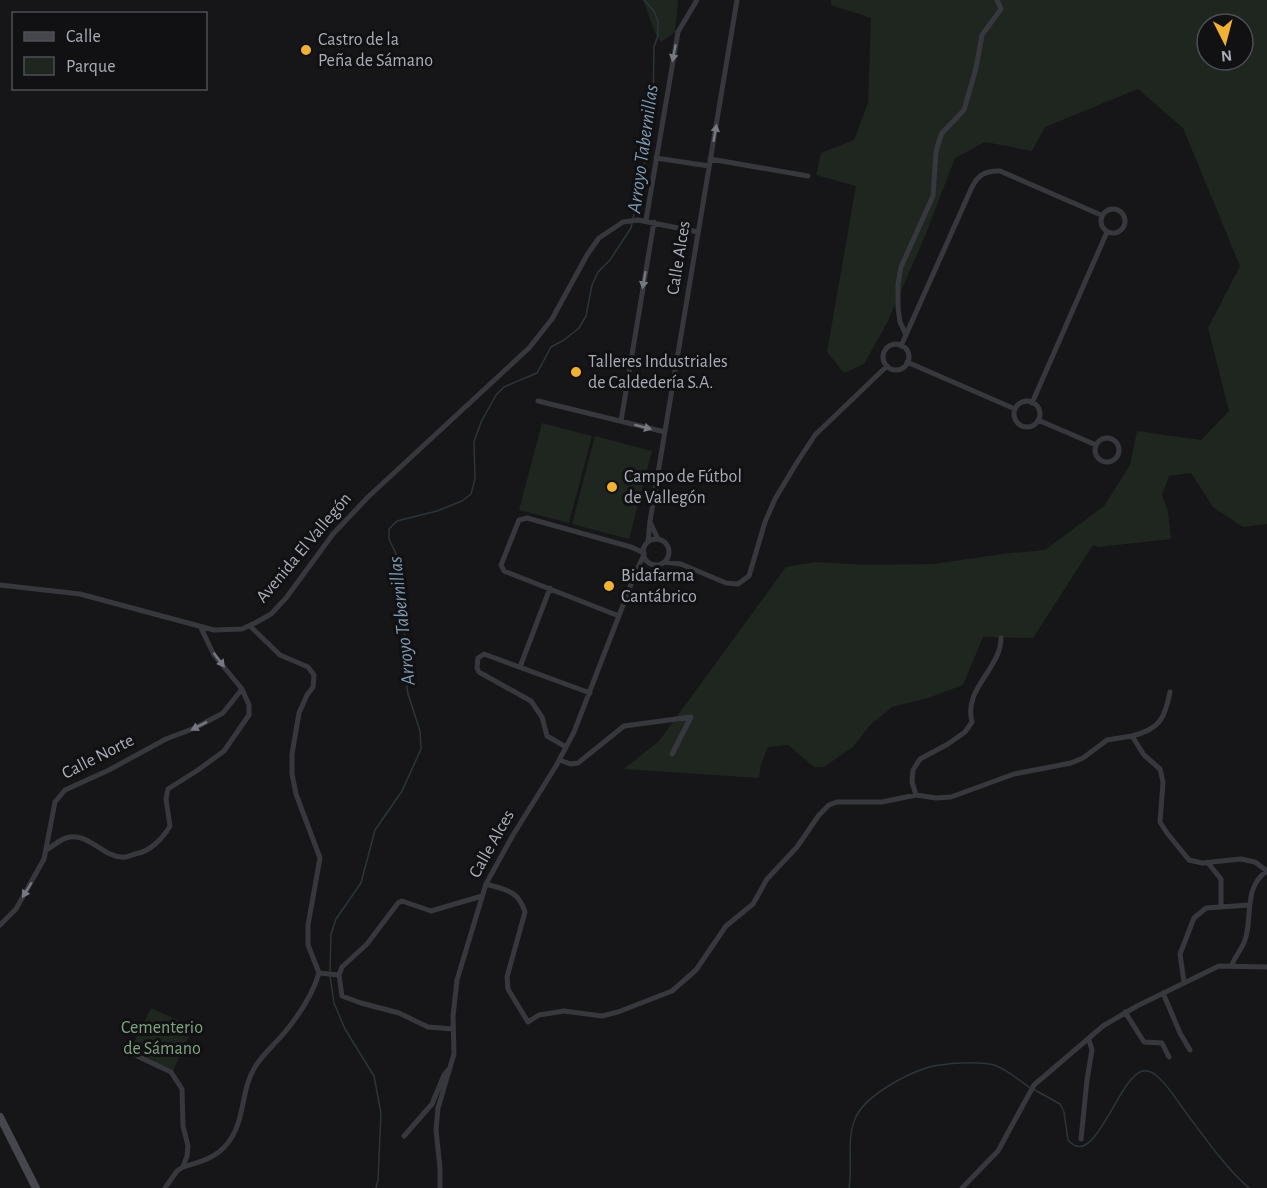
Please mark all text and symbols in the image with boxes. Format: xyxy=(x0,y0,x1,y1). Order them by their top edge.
legend xyxy=(12,12,207,90)
north arrow xyxy=(1195,12,1255,72)
text: Calle xyxy=(66,28,101,46)
place label: Castro de la Peña de Sámano xyxy=(318,31,433,70)
marker: Castro de la Peña de Sámano xyxy=(299,43,313,57)
one-way arrow xyxy=(669,44,678,63)
text: N xyxy=(1220,47,1233,64)
text: Parque xyxy=(66,58,115,76)
water label: Arroyo Tabernillas xyxy=(624,83,662,215)
one-way arrow xyxy=(711,123,720,142)
street label: Calle Alces xyxy=(664,220,694,296)
one-way arrow xyxy=(639,271,648,290)
place label: Talleres Industriales de Caldedería S.A. xyxy=(588,353,728,392)
marker: Talleres Industriales de Caldedería S.A. xyxy=(569,365,583,379)
one-way arrow xyxy=(633,422,652,432)
place label: Campo de Fútbol de Vallegón xyxy=(624,468,742,507)
marker: Campo de Fútbol de Vallegón xyxy=(605,480,619,494)
street label: Avenida El Vallegón xyxy=(253,490,355,606)
water label: Arroyo Tabernillas xyxy=(385,555,419,687)
place label: Bidafarma Cantábrico xyxy=(621,567,697,606)
marker: Bidafarma Cantábrico xyxy=(602,579,616,593)
one-way arrow xyxy=(213,652,226,668)
one-way arrow xyxy=(190,721,207,731)
street label: Calle Norte xyxy=(59,731,137,783)
street label: Calle Alces xyxy=(466,807,518,881)
one-way arrow xyxy=(22,882,33,898)
park label: Cementerio de Sámano xyxy=(121,1019,203,1058)

